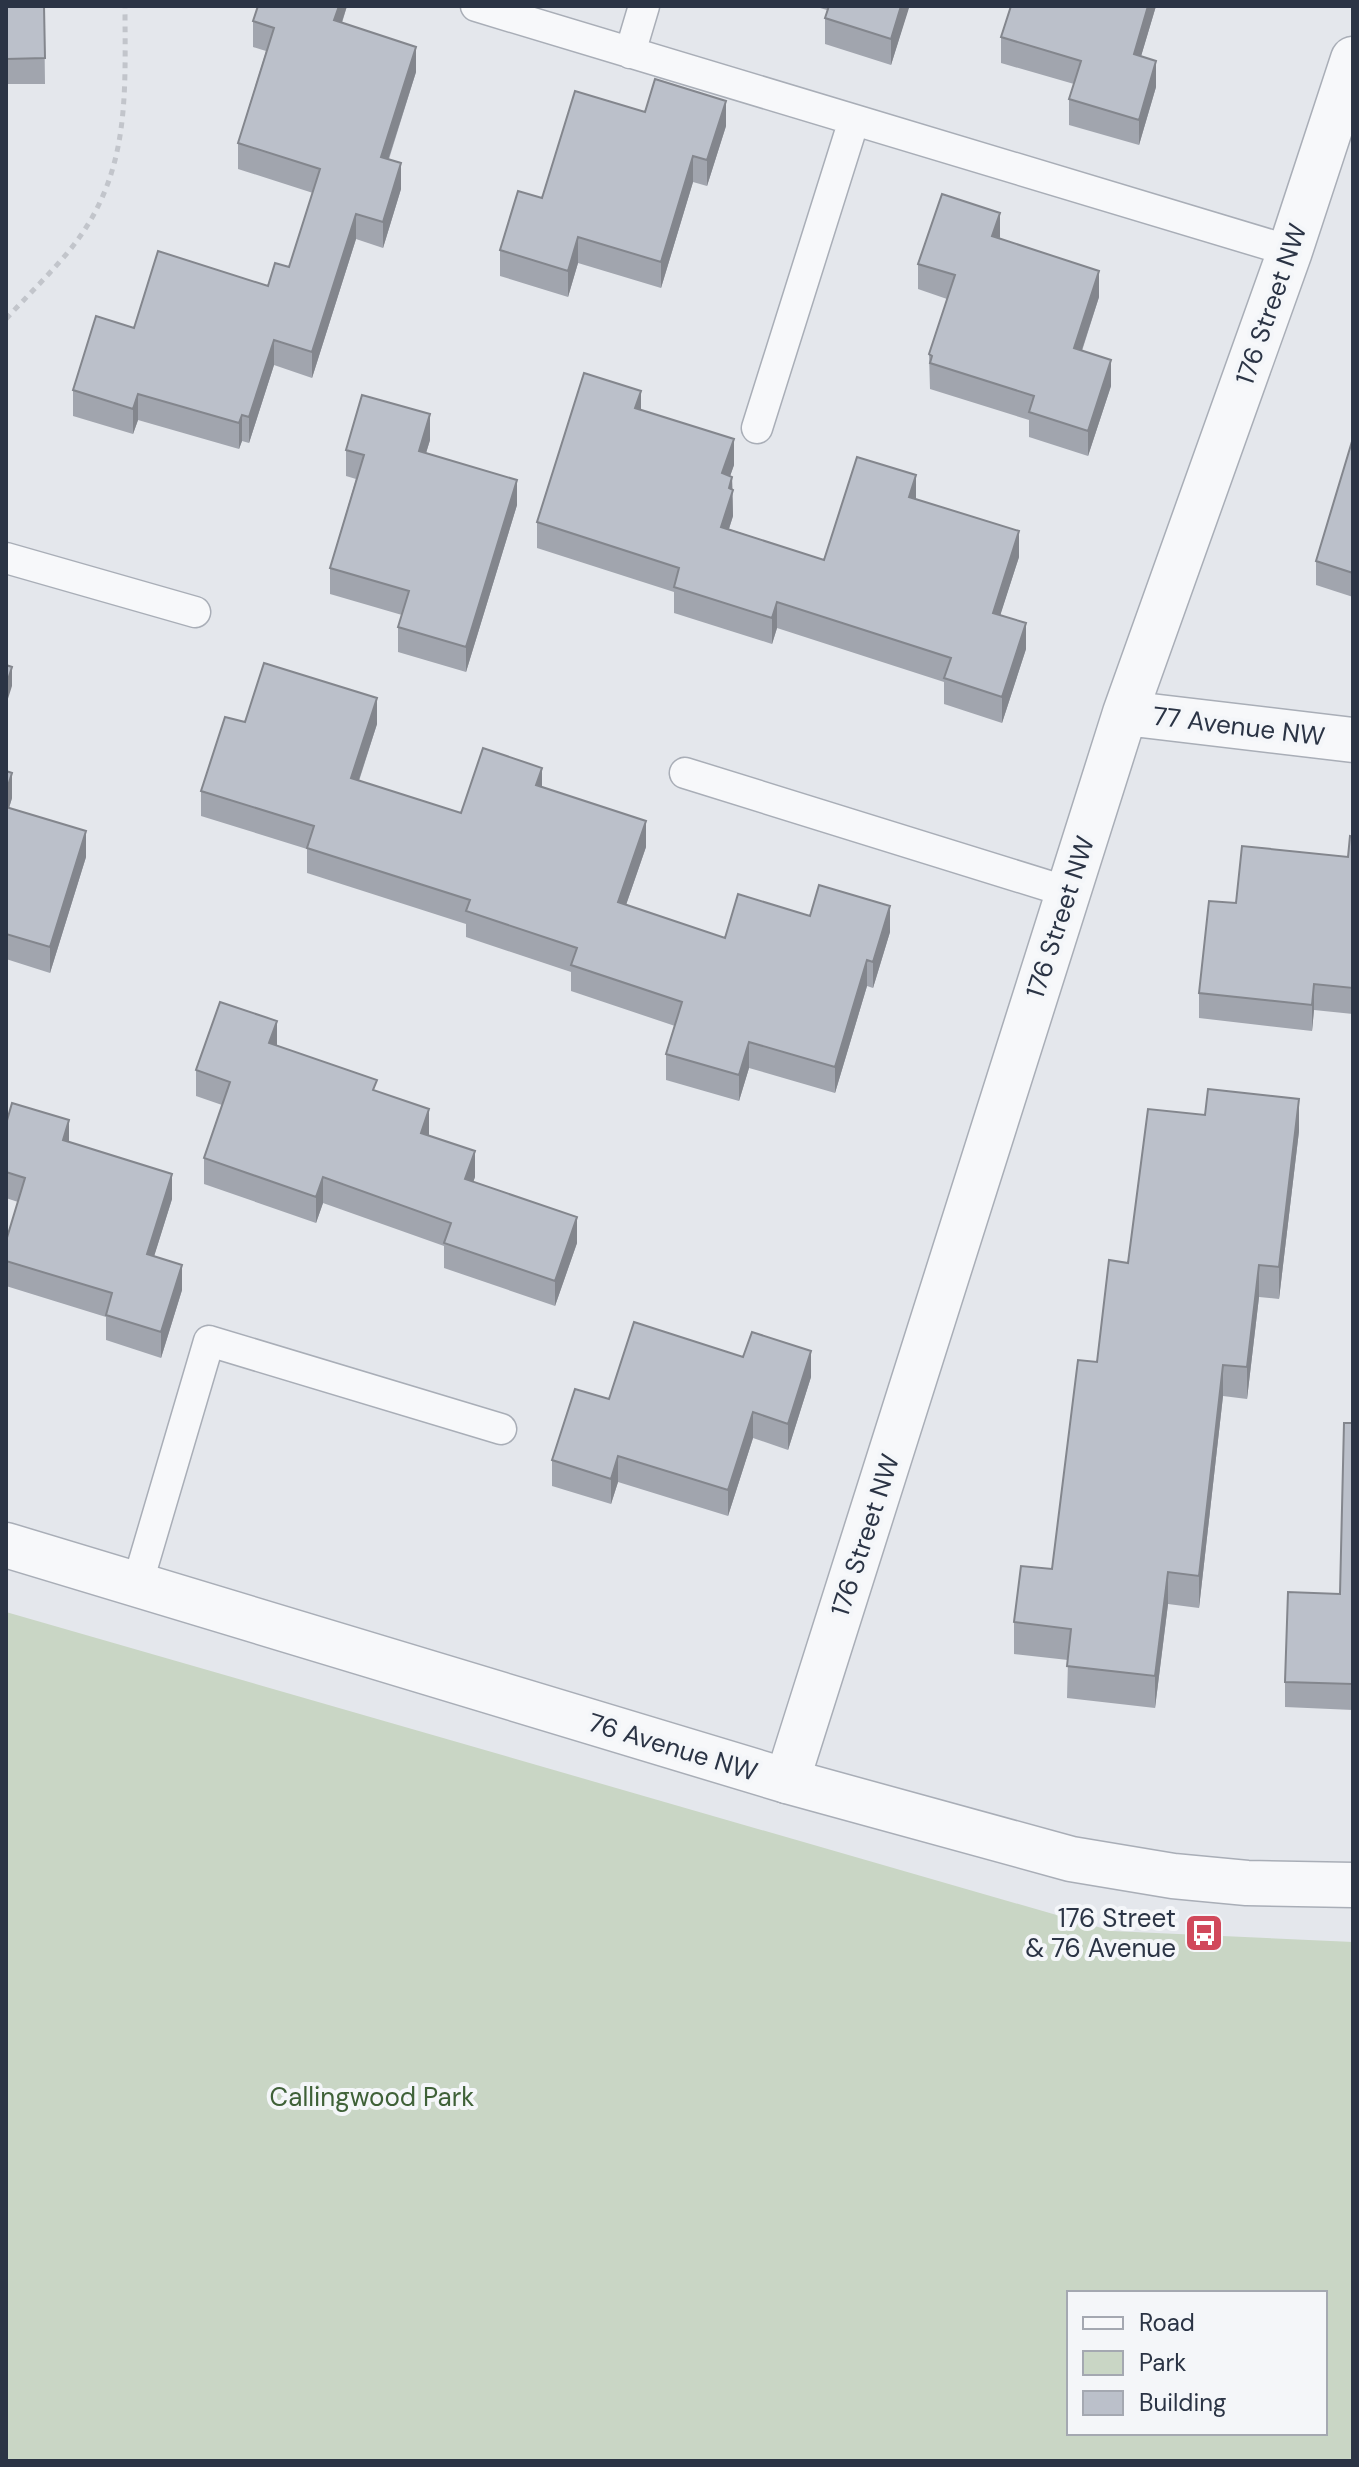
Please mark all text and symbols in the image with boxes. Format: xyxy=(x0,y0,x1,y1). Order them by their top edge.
street label: 176 Street NW xyxy=(1228,219,1314,389)
street label: 77 Avenue NW xyxy=(1151,699,1327,753)
street label: 176 Street NW xyxy=(1018,832,1102,1002)
street label: 176 Street NW xyxy=(823,1450,907,1620)
street label: 76 Avenue NW xyxy=(584,1705,762,1789)
place label: 176 Street & 76 Avenue xyxy=(1025,1901,1176,1965)
bus stop icon: 176 Street & 76 Avenue xyxy=(1183,1912,1225,1954)
park label: Callingwood Park xyxy=(270,2080,474,2114)
legend xyxy=(1067,2291,1327,2435)
text: Road xyxy=(1139,2307,1195,2338)
text: Park xyxy=(1139,2347,1186,2378)
text: Building xyxy=(1139,2387,1226,2418)

